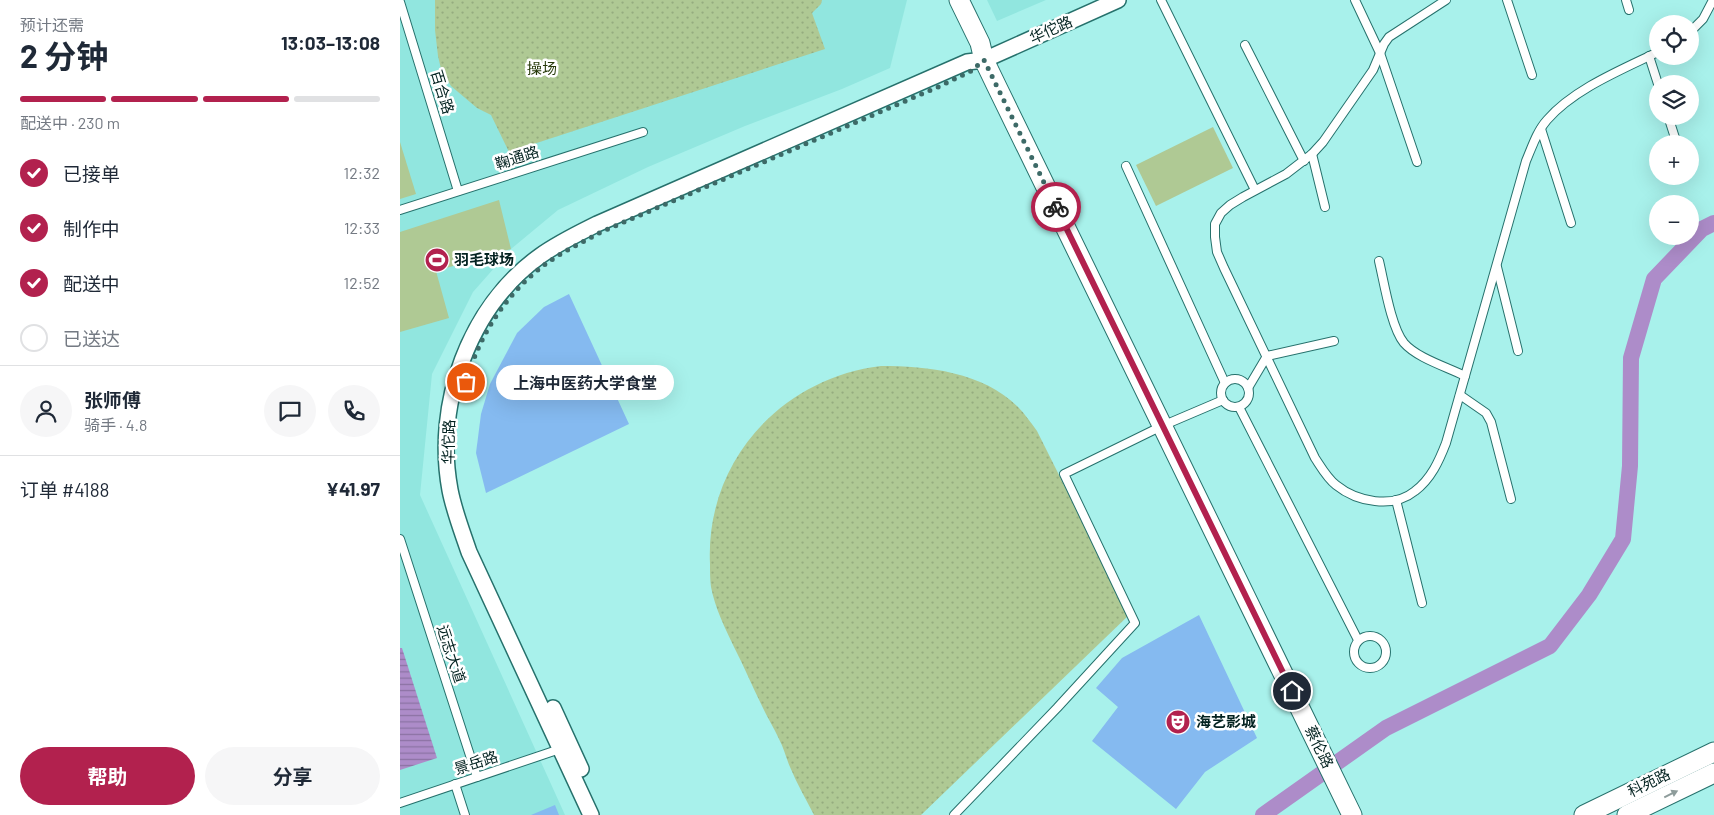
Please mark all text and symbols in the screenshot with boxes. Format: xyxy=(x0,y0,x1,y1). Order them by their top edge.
street label: 华佗路 xyxy=(1026,12,1075,46)
text: 预计还需 xyxy=(20,15,84,34)
map controls xyxy=(1649,15,1699,245)
button: locate xyxy=(1649,15,1699,65)
text: 13:03–13:08 xyxy=(281,31,380,54)
text: 2 分钟 xyxy=(20,36,108,74)
park label: 操场 xyxy=(527,59,557,77)
street label: 百合路 xyxy=(428,68,458,116)
button: layers xyxy=(1649,75,1699,125)
text: 配送中 · 230 m xyxy=(20,113,120,132)
button: + xyxy=(1649,135,1699,185)
street label: 鞠通路 xyxy=(493,142,541,173)
icon: check xyxy=(20,159,48,187)
text: 已接单 xyxy=(63,162,120,185)
text: 12:32 xyxy=(344,163,380,182)
courier xyxy=(1031,182,1081,232)
icon: bike xyxy=(1042,193,1070,221)
button: − xyxy=(1649,195,1699,245)
icon: check xyxy=(20,214,48,242)
text: 制作中 xyxy=(63,217,120,240)
text: 12:33 xyxy=(344,218,380,237)
sports icon: 羽毛球场 xyxy=(424,247,450,273)
place label: 羽毛球场 xyxy=(454,250,514,268)
icon: check xyxy=(20,269,48,297)
text: 配送中 xyxy=(63,272,120,295)
text: 12:52 xyxy=(344,273,380,292)
text: 已送达 xyxy=(63,327,120,350)
pin xyxy=(445,361,487,403)
callout: 上海中医药大学食堂 xyxy=(496,364,674,400)
icon: bag xyxy=(452,368,480,396)
text: 上海中医药大学食堂 xyxy=(513,373,657,392)
button: person xyxy=(20,385,72,437)
button: chat xyxy=(264,385,316,437)
button: phone xyxy=(328,385,380,437)
text: 张师傅 xyxy=(84,388,141,411)
text: 骑手 · 4.8 xyxy=(84,415,147,434)
street label: 华佗路 xyxy=(439,419,457,465)
text: ¥41.97 xyxy=(326,477,380,500)
text: 订单 #4188 xyxy=(20,478,110,501)
street label: 远志大道 xyxy=(434,622,470,685)
pin xyxy=(1271,670,1313,712)
icon: home xyxy=(1278,677,1306,705)
theatre icon: 海艺影城 xyxy=(1165,709,1191,735)
place label: 海艺影城 xyxy=(1196,712,1256,730)
street label: 蔡伦路 xyxy=(1302,722,1338,771)
button: 帮助 xyxy=(20,747,195,805)
button: 分享 xyxy=(205,747,380,805)
street label: 景岳路 xyxy=(452,747,500,778)
street label: 科苑路 xyxy=(1624,764,1673,800)
one-way arrow xyxy=(1663,790,1678,798)

